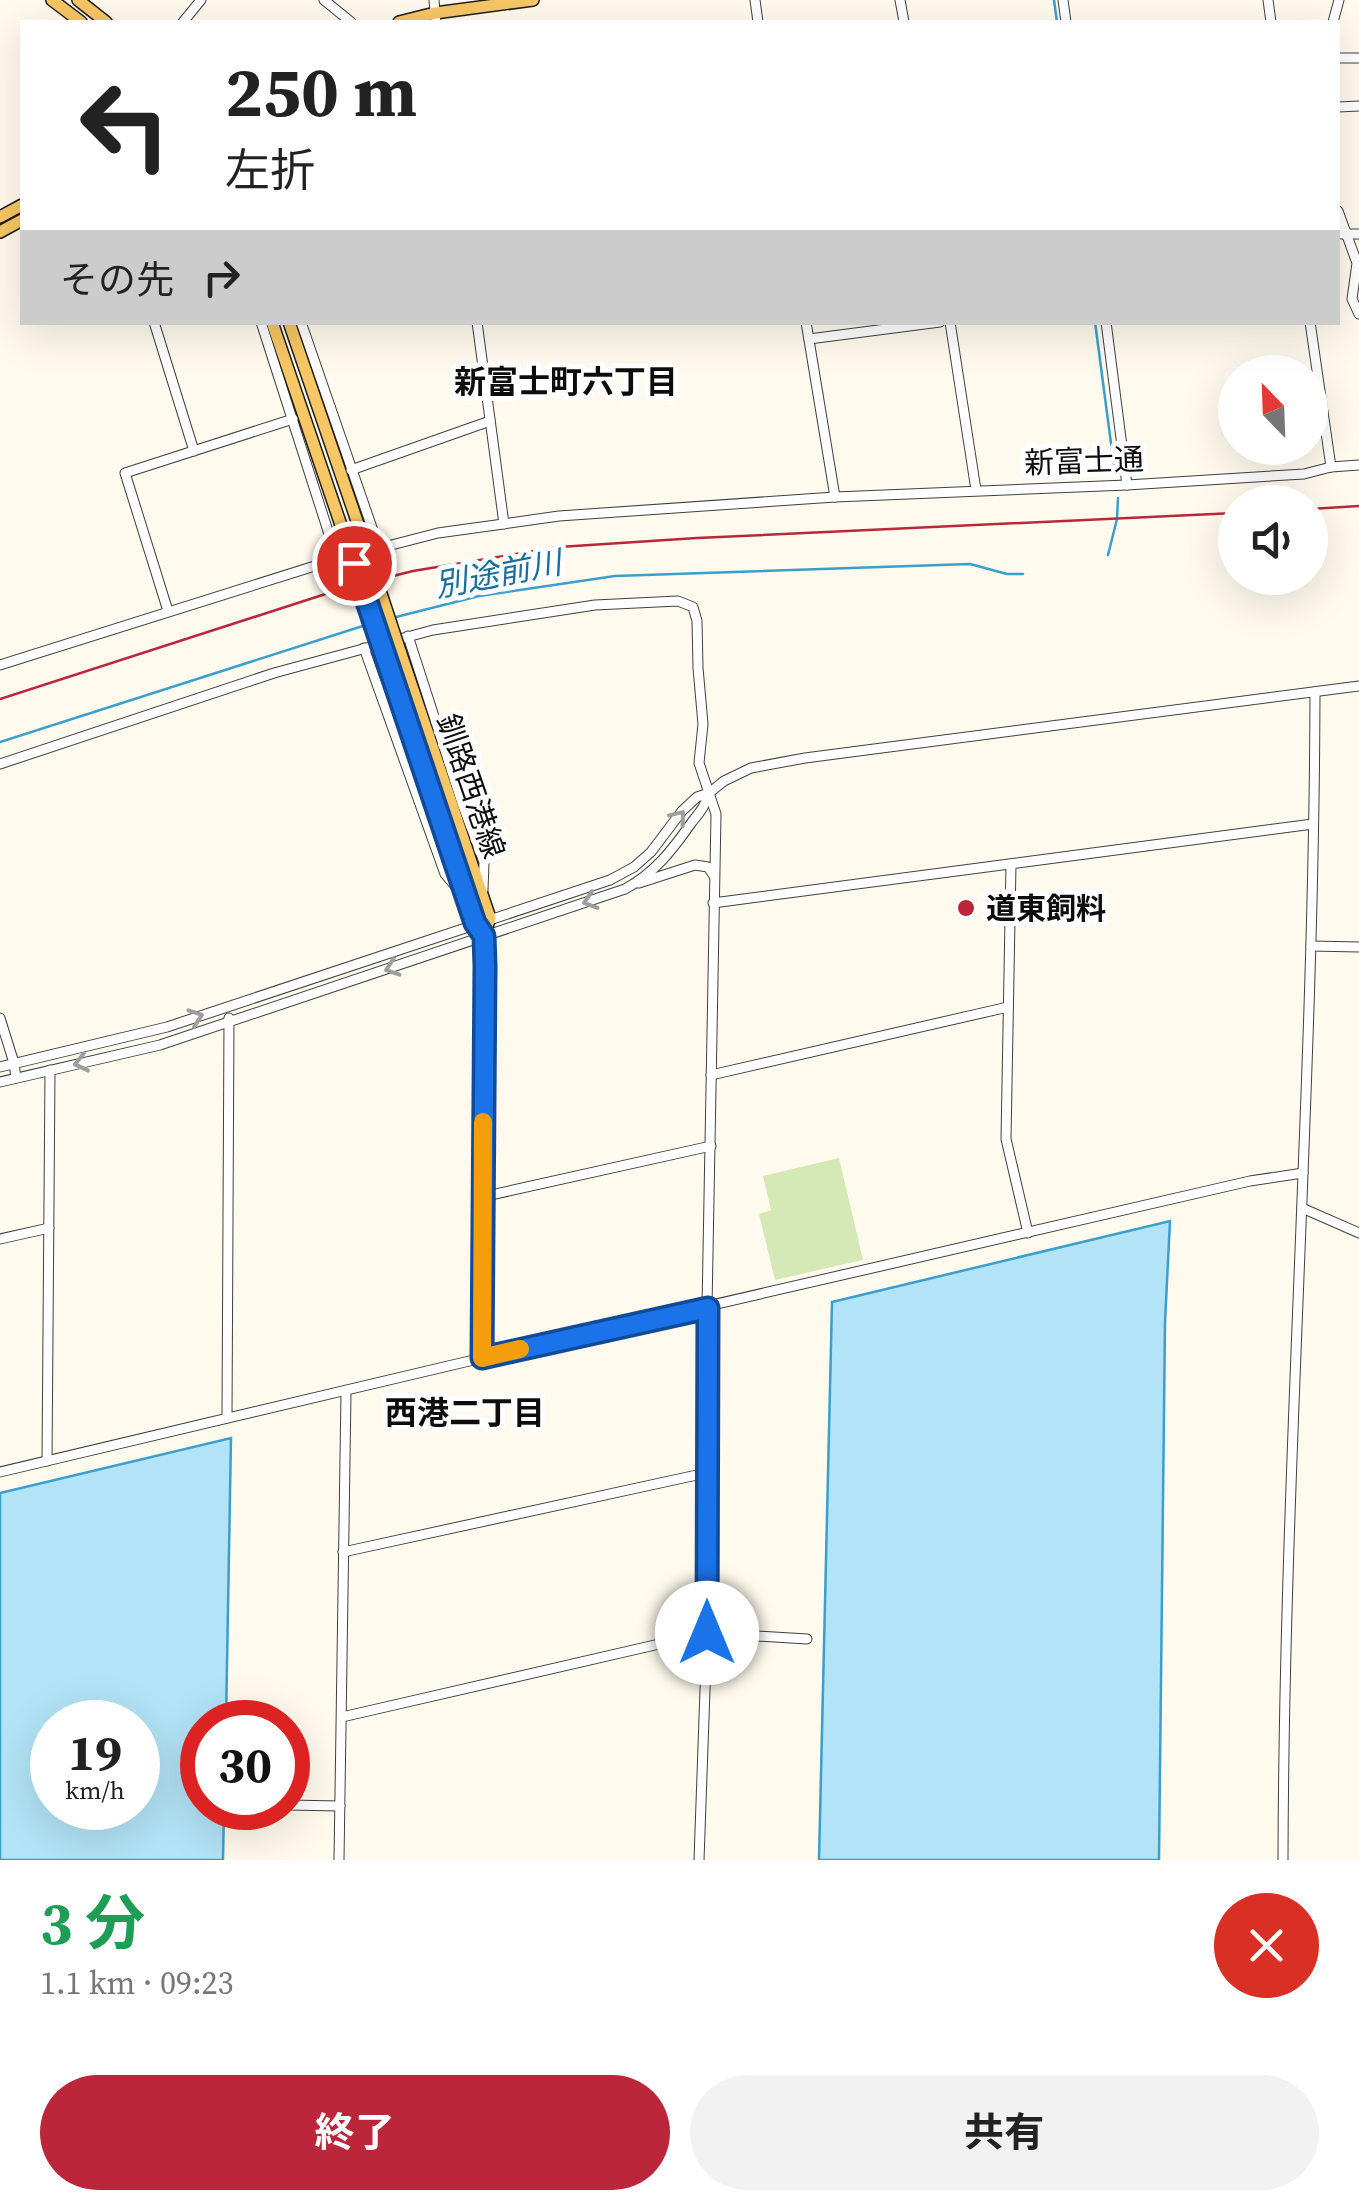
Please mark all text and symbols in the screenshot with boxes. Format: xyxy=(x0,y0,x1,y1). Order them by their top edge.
text: 250 m xyxy=(225,43,417,139)
icon: left xyxy=(60,60,190,190)
text: 左折 xyxy=(225,139,315,201)
icon: right xyxy=(194,250,249,305)
text: その先 xyxy=(60,254,174,306)
north arrow xyxy=(1218,355,1328,465)
map controls xyxy=(1218,355,1328,595)
district label: 新富士町六丁目 xyxy=(454,360,678,404)
street label: 新富士通 xyxy=(1023,438,1145,484)
button: sound xyxy=(1218,485,1328,595)
pin xyxy=(312,521,397,606)
icon: arrive xyxy=(327,536,382,591)
water label: 別途前川 xyxy=(431,540,568,608)
street label: 釧路西港線 xyxy=(427,708,515,864)
one-way arrow xyxy=(667,810,685,828)
place label: 道東飼料 xyxy=(986,888,1106,929)
one-way arrow xyxy=(583,889,600,909)
marker: 道東飼料 xyxy=(955,897,977,919)
one-way arrow xyxy=(384,956,401,977)
one-way arrow xyxy=(187,1008,204,1028)
one-way arrow xyxy=(73,1051,90,1072)
district label: 西港二丁目 xyxy=(385,1391,545,1435)
position arrow xyxy=(655,1581,759,1685)
speed limit sign: 30 xyxy=(180,1700,310,1830)
text: 19 xyxy=(68,1718,122,1787)
text: km/h xyxy=(65,1773,125,1807)
text: 3 分 xyxy=(40,1882,145,1964)
button: close xyxy=(1214,1893,1319,1998)
text: 1.1 km · 09:23 xyxy=(40,1961,234,2005)
button: 終了 xyxy=(40,2075,670,2190)
button: 共有 xyxy=(690,2075,1319,2190)

